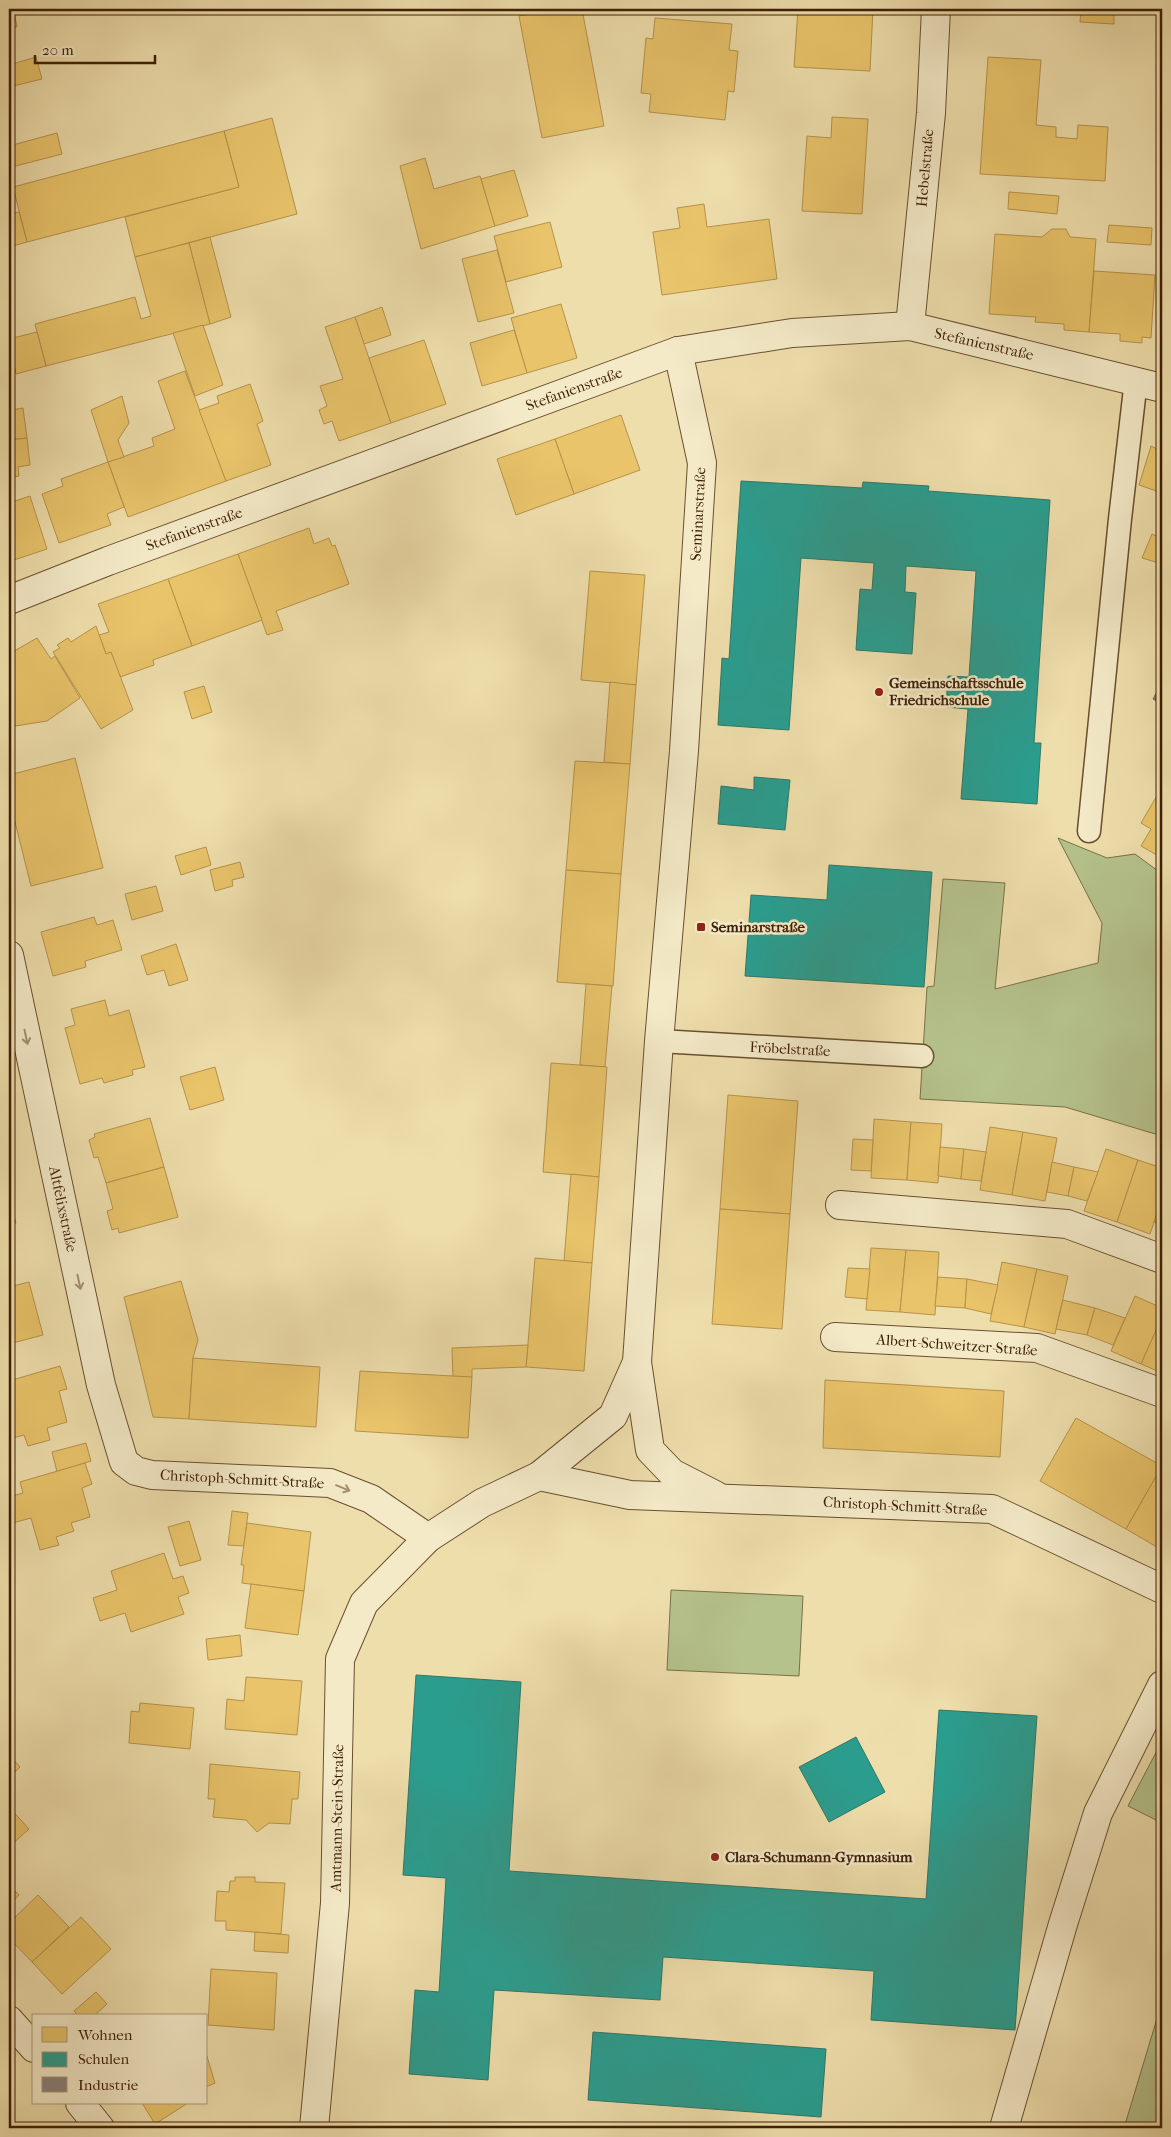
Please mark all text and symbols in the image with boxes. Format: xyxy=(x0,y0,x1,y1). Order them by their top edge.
scale bar xyxy=(35,32,155,64)
text: 20 m xyxy=(42,41,74,59)
street label: Hebelstraße xyxy=(913,128,937,208)
street label: Stefanienstraße xyxy=(933,324,1036,364)
street label: Stefanienstraße xyxy=(523,363,625,415)
street label: Seminarstraße xyxy=(687,466,709,561)
street label: Stefanienstraße xyxy=(143,503,245,555)
place label: Gemeinschaftsschule Friedrichschule xyxy=(888,674,1024,709)
marker: Gemeinschaftsschule Friedrichschule xyxy=(873,686,885,698)
place label: Seminarstraße xyxy=(711,918,806,936)
marker: Seminarstraße xyxy=(695,921,707,933)
one-way arrow xyxy=(22,1029,31,1045)
street label: Fröbelstraße xyxy=(749,1038,832,1060)
street label: Altfelixstraße xyxy=(45,1163,81,1254)
one-way arrow xyxy=(74,1273,84,1289)
street label: Albert-Schweitzer-Straße xyxy=(875,1330,1039,1360)
street label: Christoph-Schmitt-Straße xyxy=(159,1466,325,1492)
one-way arrow xyxy=(335,1483,350,1493)
street label: Christoph-Schmitt-Straße xyxy=(822,1493,988,1519)
street label: Amtmann-Stein-Straße xyxy=(327,1743,347,1893)
place label: Clara-Schumann-Gymnasium xyxy=(725,1848,913,1866)
marker: Clara-Schumann-Gymnasium xyxy=(709,1851,721,1863)
legend xyxy=(32,2014,208,2104)
text: Wohnen xyxy=(77,2026,133,2044)
text: Schulen xyxy=(78,2050,129,2068)
text: Industrie xyxy=(78,2076,139,2094)

